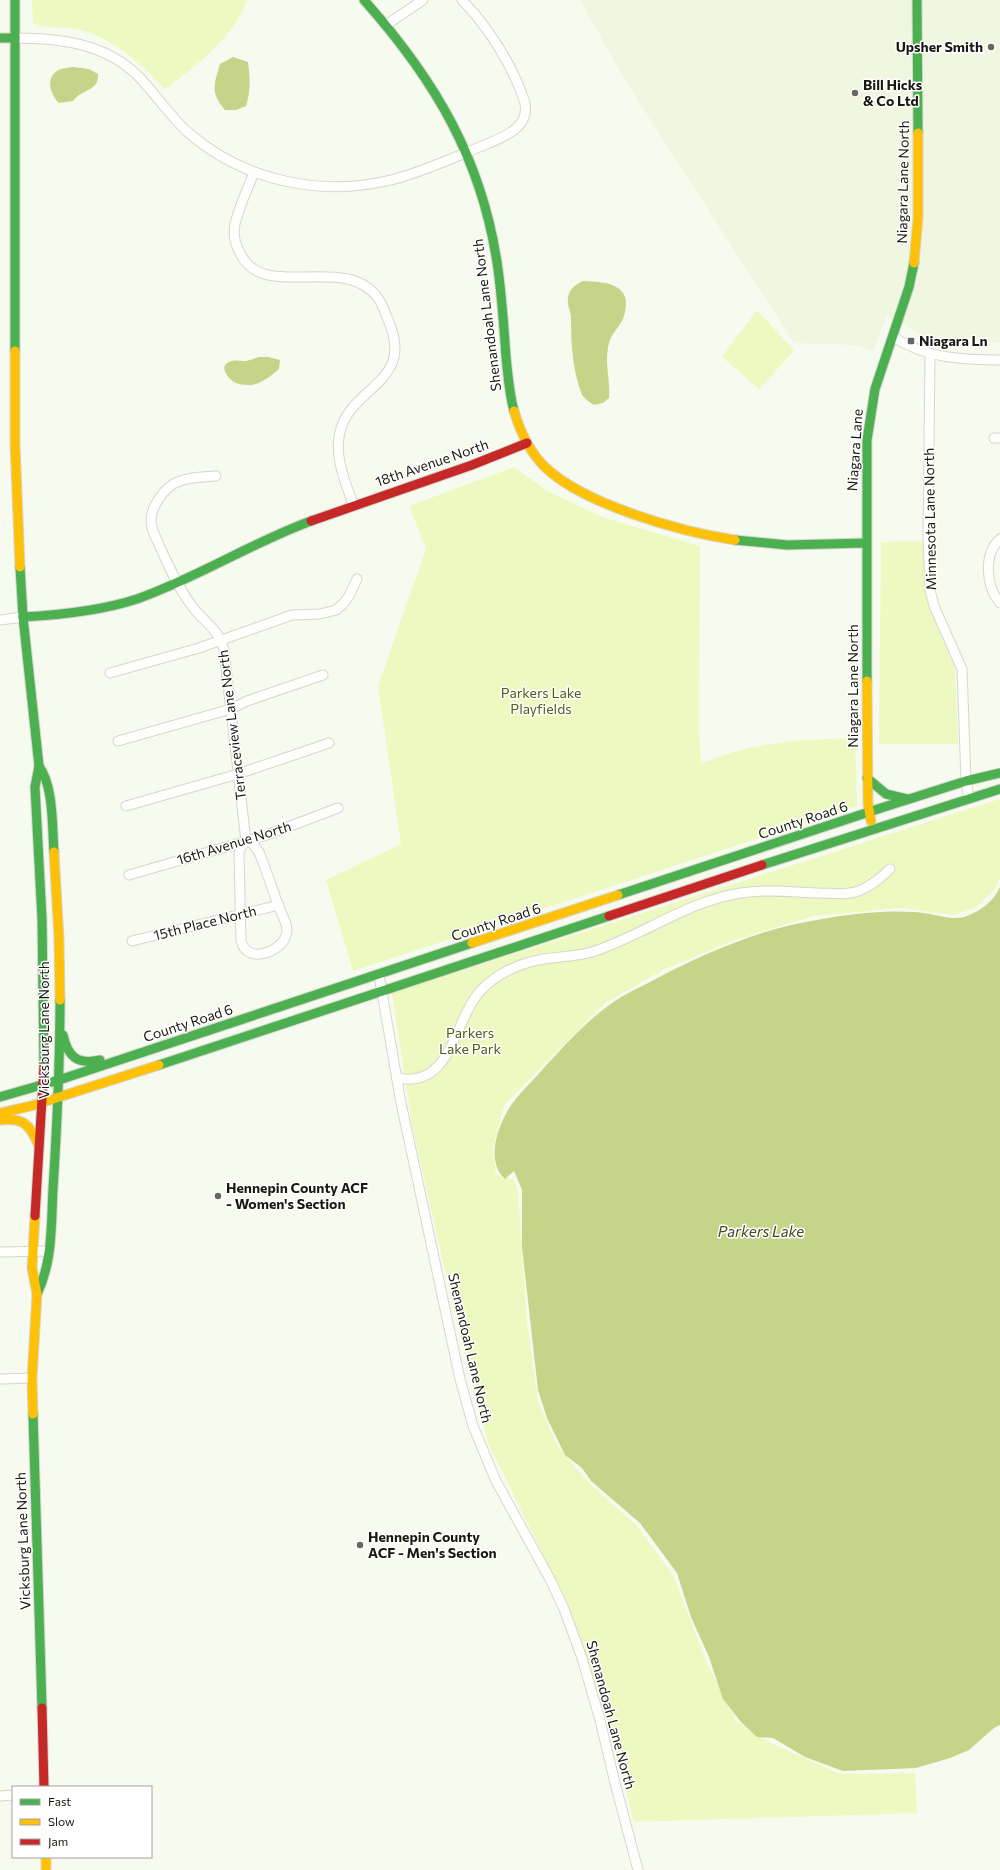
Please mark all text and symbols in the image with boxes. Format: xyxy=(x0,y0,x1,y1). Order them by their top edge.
place label: Upsher Smith xyxy=(896,38,983,55)
marker: Upsher Smith xyxy=(986,42,996,52)
place label: Bill Hicks & Co Ltd xyxy=(863,76,923,109)
marker: Bill Hicks & Co Ltd xyxy=(850,88,860,98)
street label: Niagara Lane North xyxy=(893,120,912,244)
street label: Shenandoah Lane North xyxy=(469,238,504,392)
place label: Niagara Ln xyxy=(919,332,988,349)
marker: Niagara Ln xyxy=(906,336,916,346)
street label: Niagara Lane xyxy=(843,408,866,492)
street label: 18th Avenue North xyxy=(373,435,491,490)
street label: Minnesota Lane North xyxy=(920,448,939,590)
street label: Niagara Lane North xyxy=(844,624,861,748)
street label: Terraceview Lane North xyxy=(214,649,249,801)
park label: Parkers Lake Playfields xyxy=(501,684,581,717)
street label: County Road 6 xyxy=(756,797,850,842)
street label: 16th Avenue North xyxy=(175,817,293,868)
street label: County Road 6 xyxy=(449,899,543,944)
street label: 15th Place North xyxy=(152,902,258,944)
street label: Vicksburg Lane North xyxy=(35,961,52,1099)
street label: County Road 6 xyxy=(141,1000,235,1045)
park label: Parkers Lake Park xyxy=(439,1024,501,1057)
place label: Hennepin County ACF - Women's Section xyxy=(226,1179,368,1212)
marker: Hennepin County ACF - Women's Section xyxy=(213,1191,223,1201)
water label: Parkers Lake xyxy=(718,1222,804,1240)
street label: Shenandoah Lane North xyxy=(445,1271,496,1424)
street label: Vicksburg Lane North xyxy=(12,1472,33,1610)
place label: Hennepin County ACF - Men's Section xyxy=(368,1528,497,1561)
marker: Hennepin County ACF - Men's Section xyxy=(355,1540,365,1550)
street label: Shenandoah Lane North xyxy=(583,1639,640,1791)
legend xyxy=(12,1786,152,1858)
text: Fast xyxy=(48,1794,71,1808)
text: Slow xyxy=(48,1814,75,1828)
text: Jam xyxy=(48,1834,68,1849)

